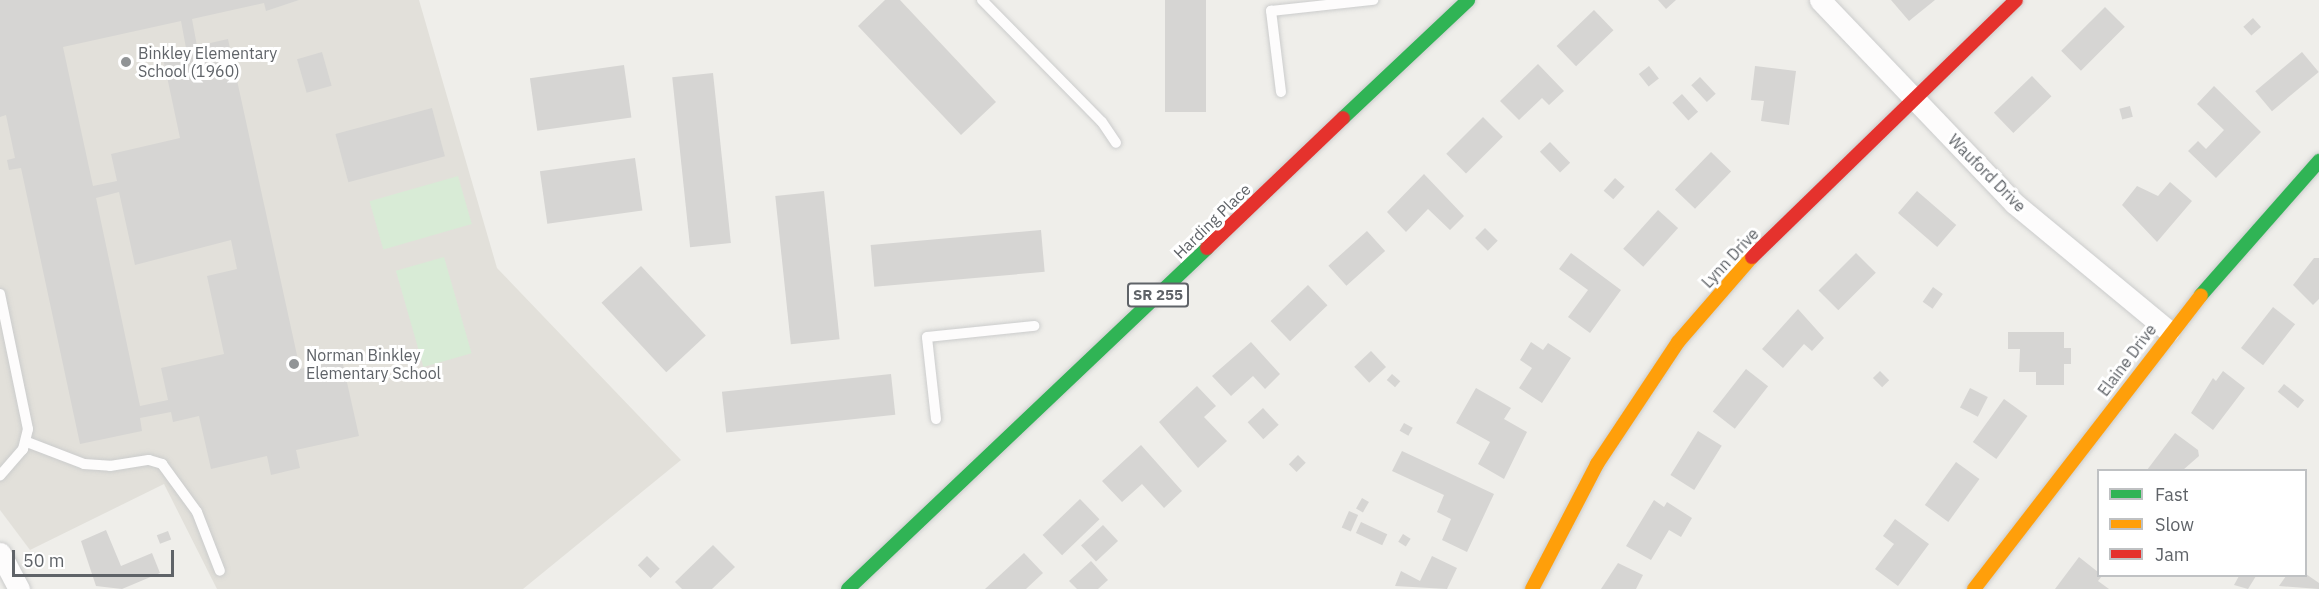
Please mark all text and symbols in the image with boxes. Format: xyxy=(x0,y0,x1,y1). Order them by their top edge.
place label: Binkley Elementary School (1960) xyxy=(138,43,277,81)
marker: Binkley Elementary School (1960) xyxy=(119,55,133,69)
street label: Wauford Drive xyxy=(1944,130,2030,216)
street label: Harding Place xyxy=(1170,180,1254,262)
street label: Lynn Drive xyxy=(1698,224,1762,292)
road number: SR 255 xyxy=(1126,283,1190,307)
street label: Elaine Drive xyxy=(2094,320,2160,400)
place label: Norman Binkley Elementary School xyxy=(306,345,441,383)
marker: Norman Binkley Elementary School xyxy=(287,357,301,371)
legend xyxy=(2097,469,2307,577)
text: Fast xyxy=(2155,483,2189,506)
text: Slow xyxy=(2155,513,2194,536)
scale bar xyxy=(15,538,177,576)
text: Jam xyxy=(2155,543,2190,566)
text: 50 m xyxy=(23,549,65,572)

